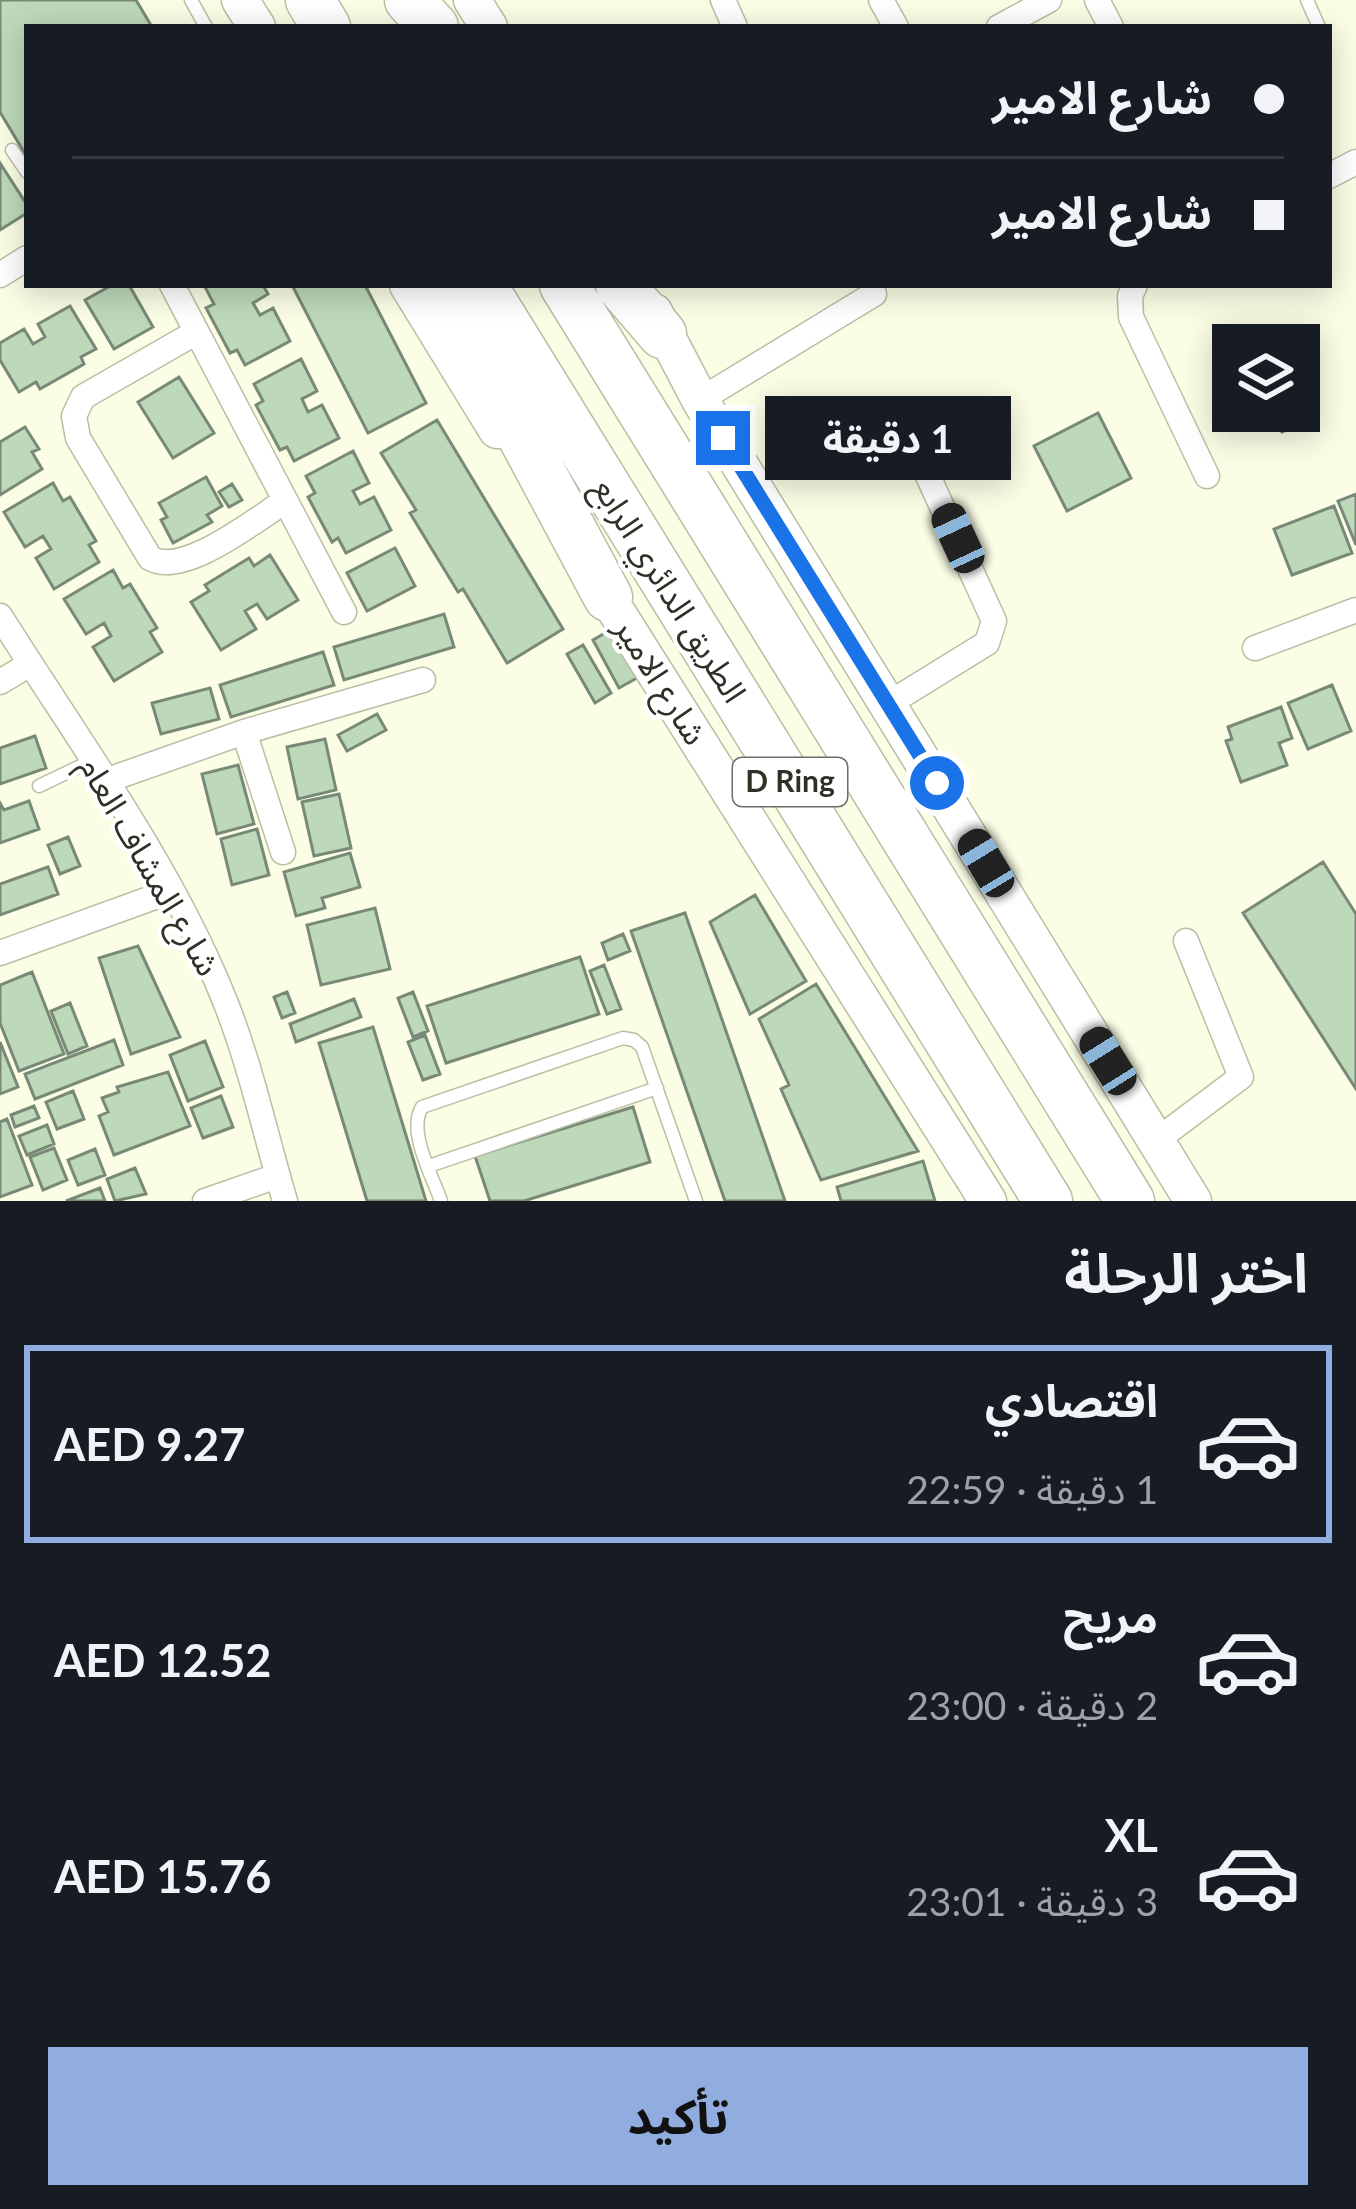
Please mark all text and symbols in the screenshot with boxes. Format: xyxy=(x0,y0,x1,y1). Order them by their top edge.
text: شارع الامير xyxy=(992,70,1212,124)
text: شارع الامير xyxy=(992,185,1212,239)
map controls xyxy=(1212,324,1320,432)
button: layers xyxy=(1212,324,1320,432)
callout: 1 دقيقة xyxy=(765,396,1011,480)
route end xyxy=(696,411,750,465)
text: 1 دقيقة xyxy=(823,415,953,461)
street label: الطريق الدائري الرابع xyxy=(580,470,756,713)
car xyxy=(926,498,990,578)
street label: شارع الامير xyxy=(602,609,717,755)
street label: شارع المشاف العام xyxy=(67,749,230,985)
route start xyxy=(910,756,964,810)
road number: D Ring xyxy=(733,758,847,806)
car xyxy=(952,823,1020,903)
car xyxy=(1074,1021,1142,1101)
text: اختر الرحلة xyxy=(1064,1240,1308,1305)
text: اقتصادي xyxy=(985,1373,1158,1427)
icon: car xyxy=(1194,1390,1302,1498)
text: AED 9.27 xyxy=(54,1417,245,1471)
text: 1 دقيقة · 22:59 xyxy=(906,1466,1158,1512)
text: مريح xyxy=(1063,1589,1158,1643)
icon: car xyxy=(1194,1606,1302,1714)
text: AED 12.52 xyxy=(54,1633,271,1687)
text: 2 دقيقة · 23:00 xyxy=(906,1682,1158,1728)
text: XL xyxy=(1104,1808,1158,1862)
icon: car xyxy=(1194,1822,1302,1930)
text: AED 15.76 xyxy=(54,1849,271,1903)
text: 3 دقيقة · 23:01 xyxy=(906,1878,1158,1924)
button: تأكيد xyxy=(48,2047,1308,2185)

